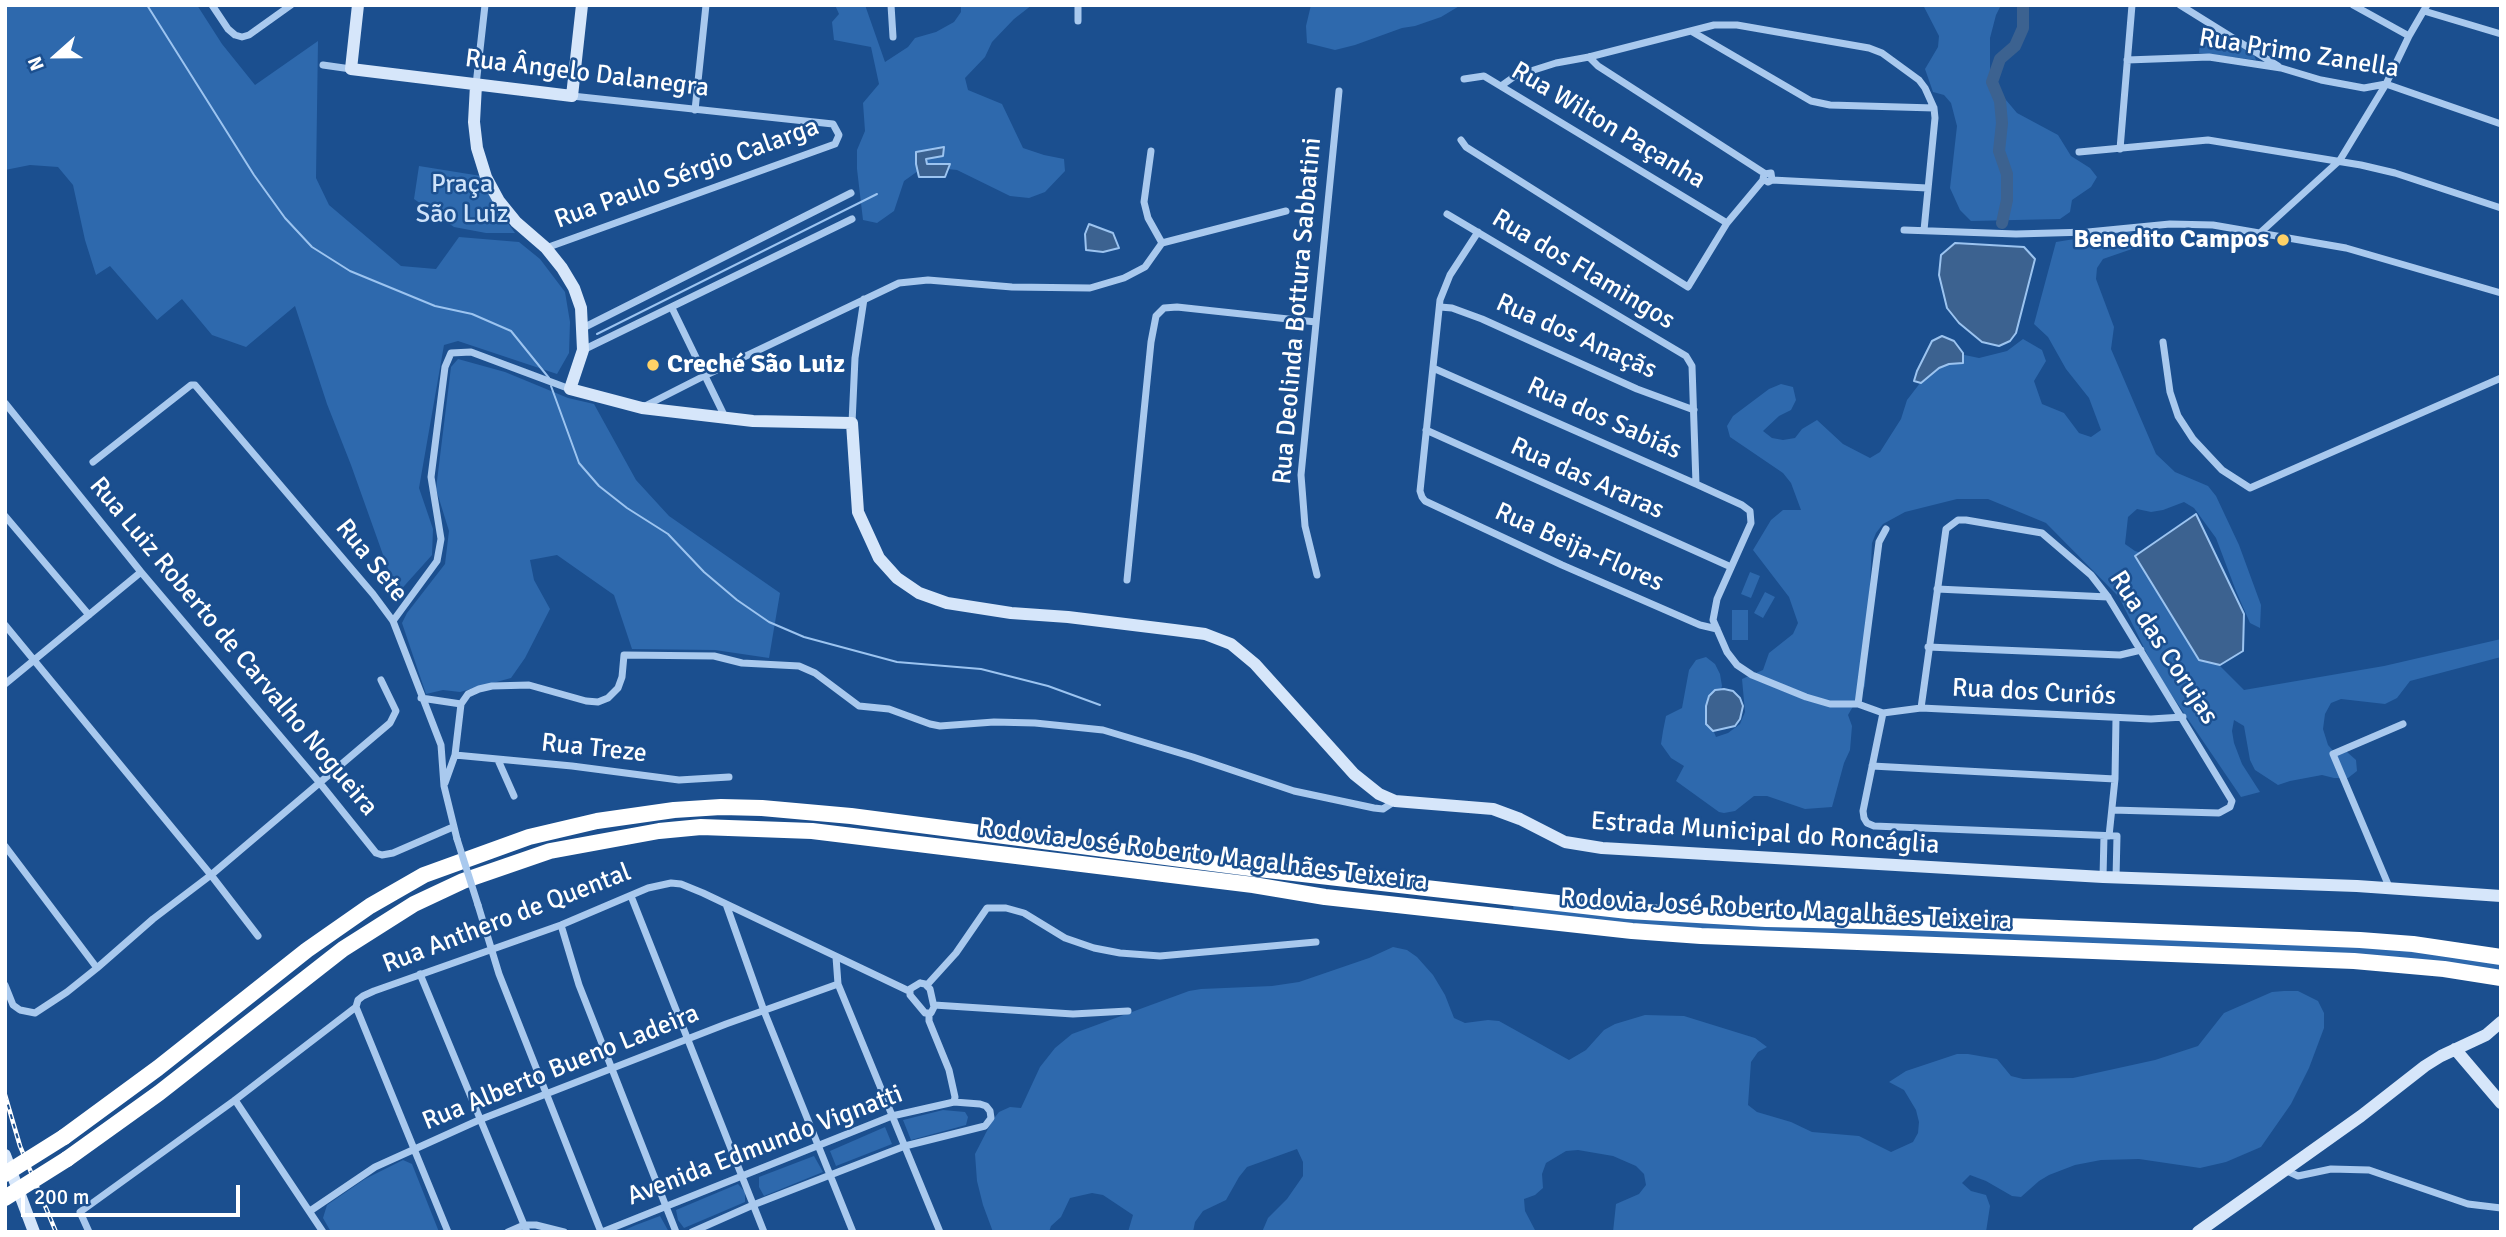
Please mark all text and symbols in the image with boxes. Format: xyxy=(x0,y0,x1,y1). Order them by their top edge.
north arrow xyxy=(21,21,91,91)
street label: Rua Primo Zanella xyxy=(2197,23,2401,85)
street label: Rua Ângelo Dalanegra xyxy=(463,44,711,104)
text: N xyxy=(23,53,50,74)
street label: Rua Wilton Paçanha xyxy=(1505,56,1711,196)
street label: Rua Paulo Sérgio Calarga xyxy=(551,112,823,236)
street label: Rua Deolinda Bottura Sabbatini xyxy=(1267,136,1329,486)
park label: Praça São Luiz xyxy=(416,169,508,230)
street label: Rua dos Flamingos xyxy=(1486,203,1680,337)
place label: Benedito Campos xyxy=(2073,224,2269,256)
marker: Benedito Campos xyxy=(2275,232,2291,248)
street label: Rua dos Anaçãs xyxy=(1491,288,1661,386)
place label: Creché São Luiz xyxy=(667,349,845,381)
marker: Creché São Luiz xyxy=(645,357,661,373)
street label: Rua dos Sabiás xyxy=(1522,371,1686,467)
street label: Rua das Araras xyxy=(1505,431,1669,527)
street label: Rua Luiz Roberto de Carvalho Nogueira xyxy=(82,471,384,823)
street label: Rua Beija-Flores xyxy=(1490,497,1668,599)
street label: Rua Sete xyxy=(328,513,414,609)
street label: Rua das Corujas xyxy=(2102,565,2224,731)
street label: Rua dos Curiós xyxy=(1951,673,2117,713)
street label: Rua Treze xyxy=(540,728,648,770)
street label: Estrada Municipal do Roncáglia xyxy=(1590,806,1940,862)
street label: Rodovia José Roberto Magalhães Teixeira xyxy=(976,812,1430,898)
street label: Rua Anthero de Quental xyxy=(378,857,636,981)
street label: Rodovia José Roberto Magalhães Teixeira xyxy=(1559,883,2013,937)
street label: Rua Alberto Bueno Ladeira xyxy=(418,998,704,1138)
street label: Avenida Edmundo Vignatti xyxy=(623,1079,907,1213)
scale bar xyxy=(24,1170,243,1214)
text: 200 m xyxy=(34,1184,89,1210)

